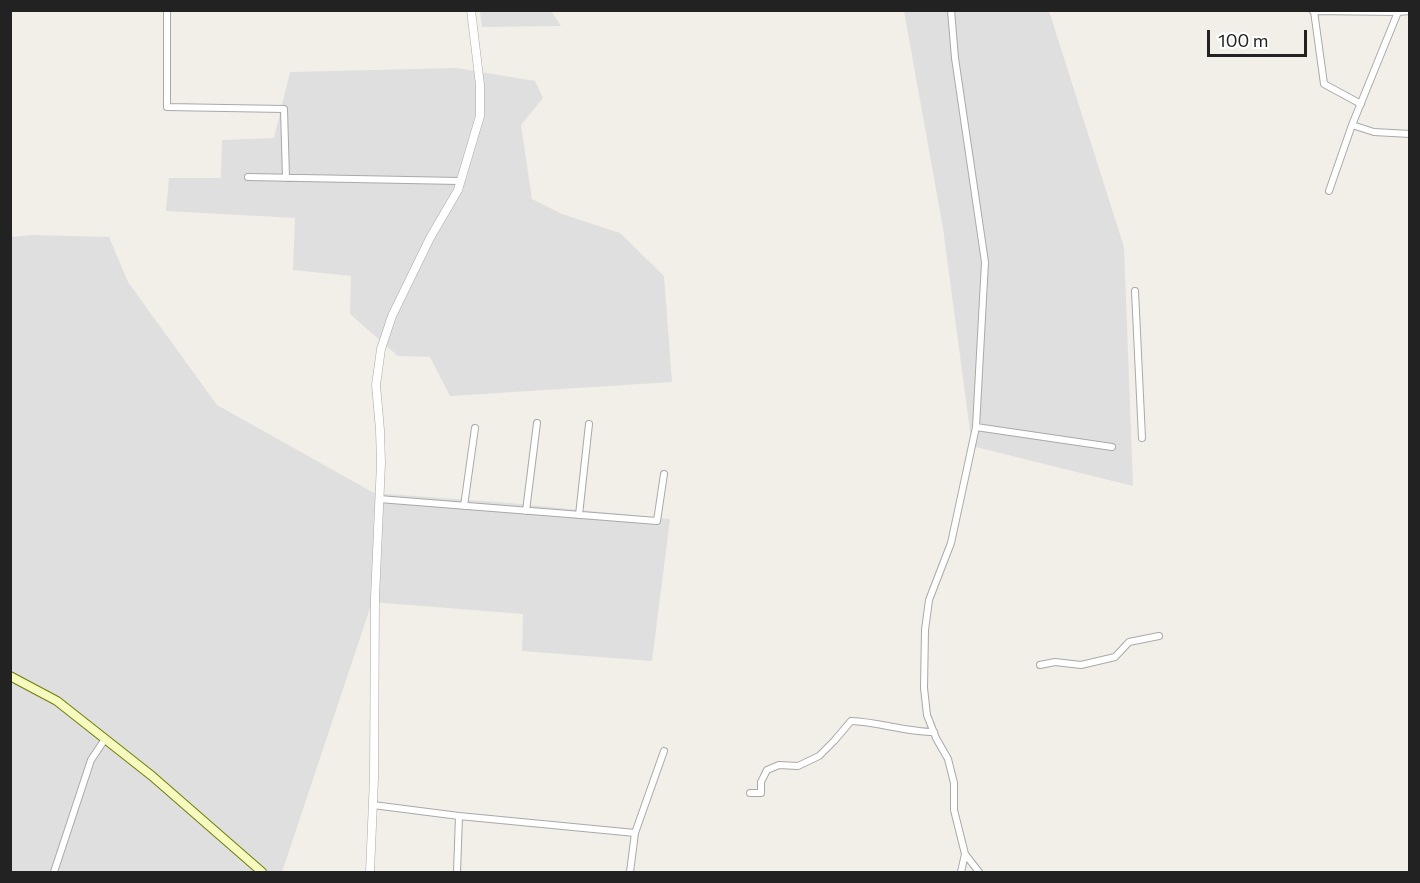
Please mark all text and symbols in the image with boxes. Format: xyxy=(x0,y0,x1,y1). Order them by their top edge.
scale bar xyxy=(1210,18,1310,56)
text: 100 m xyxy=(1218,29,1268,51)

